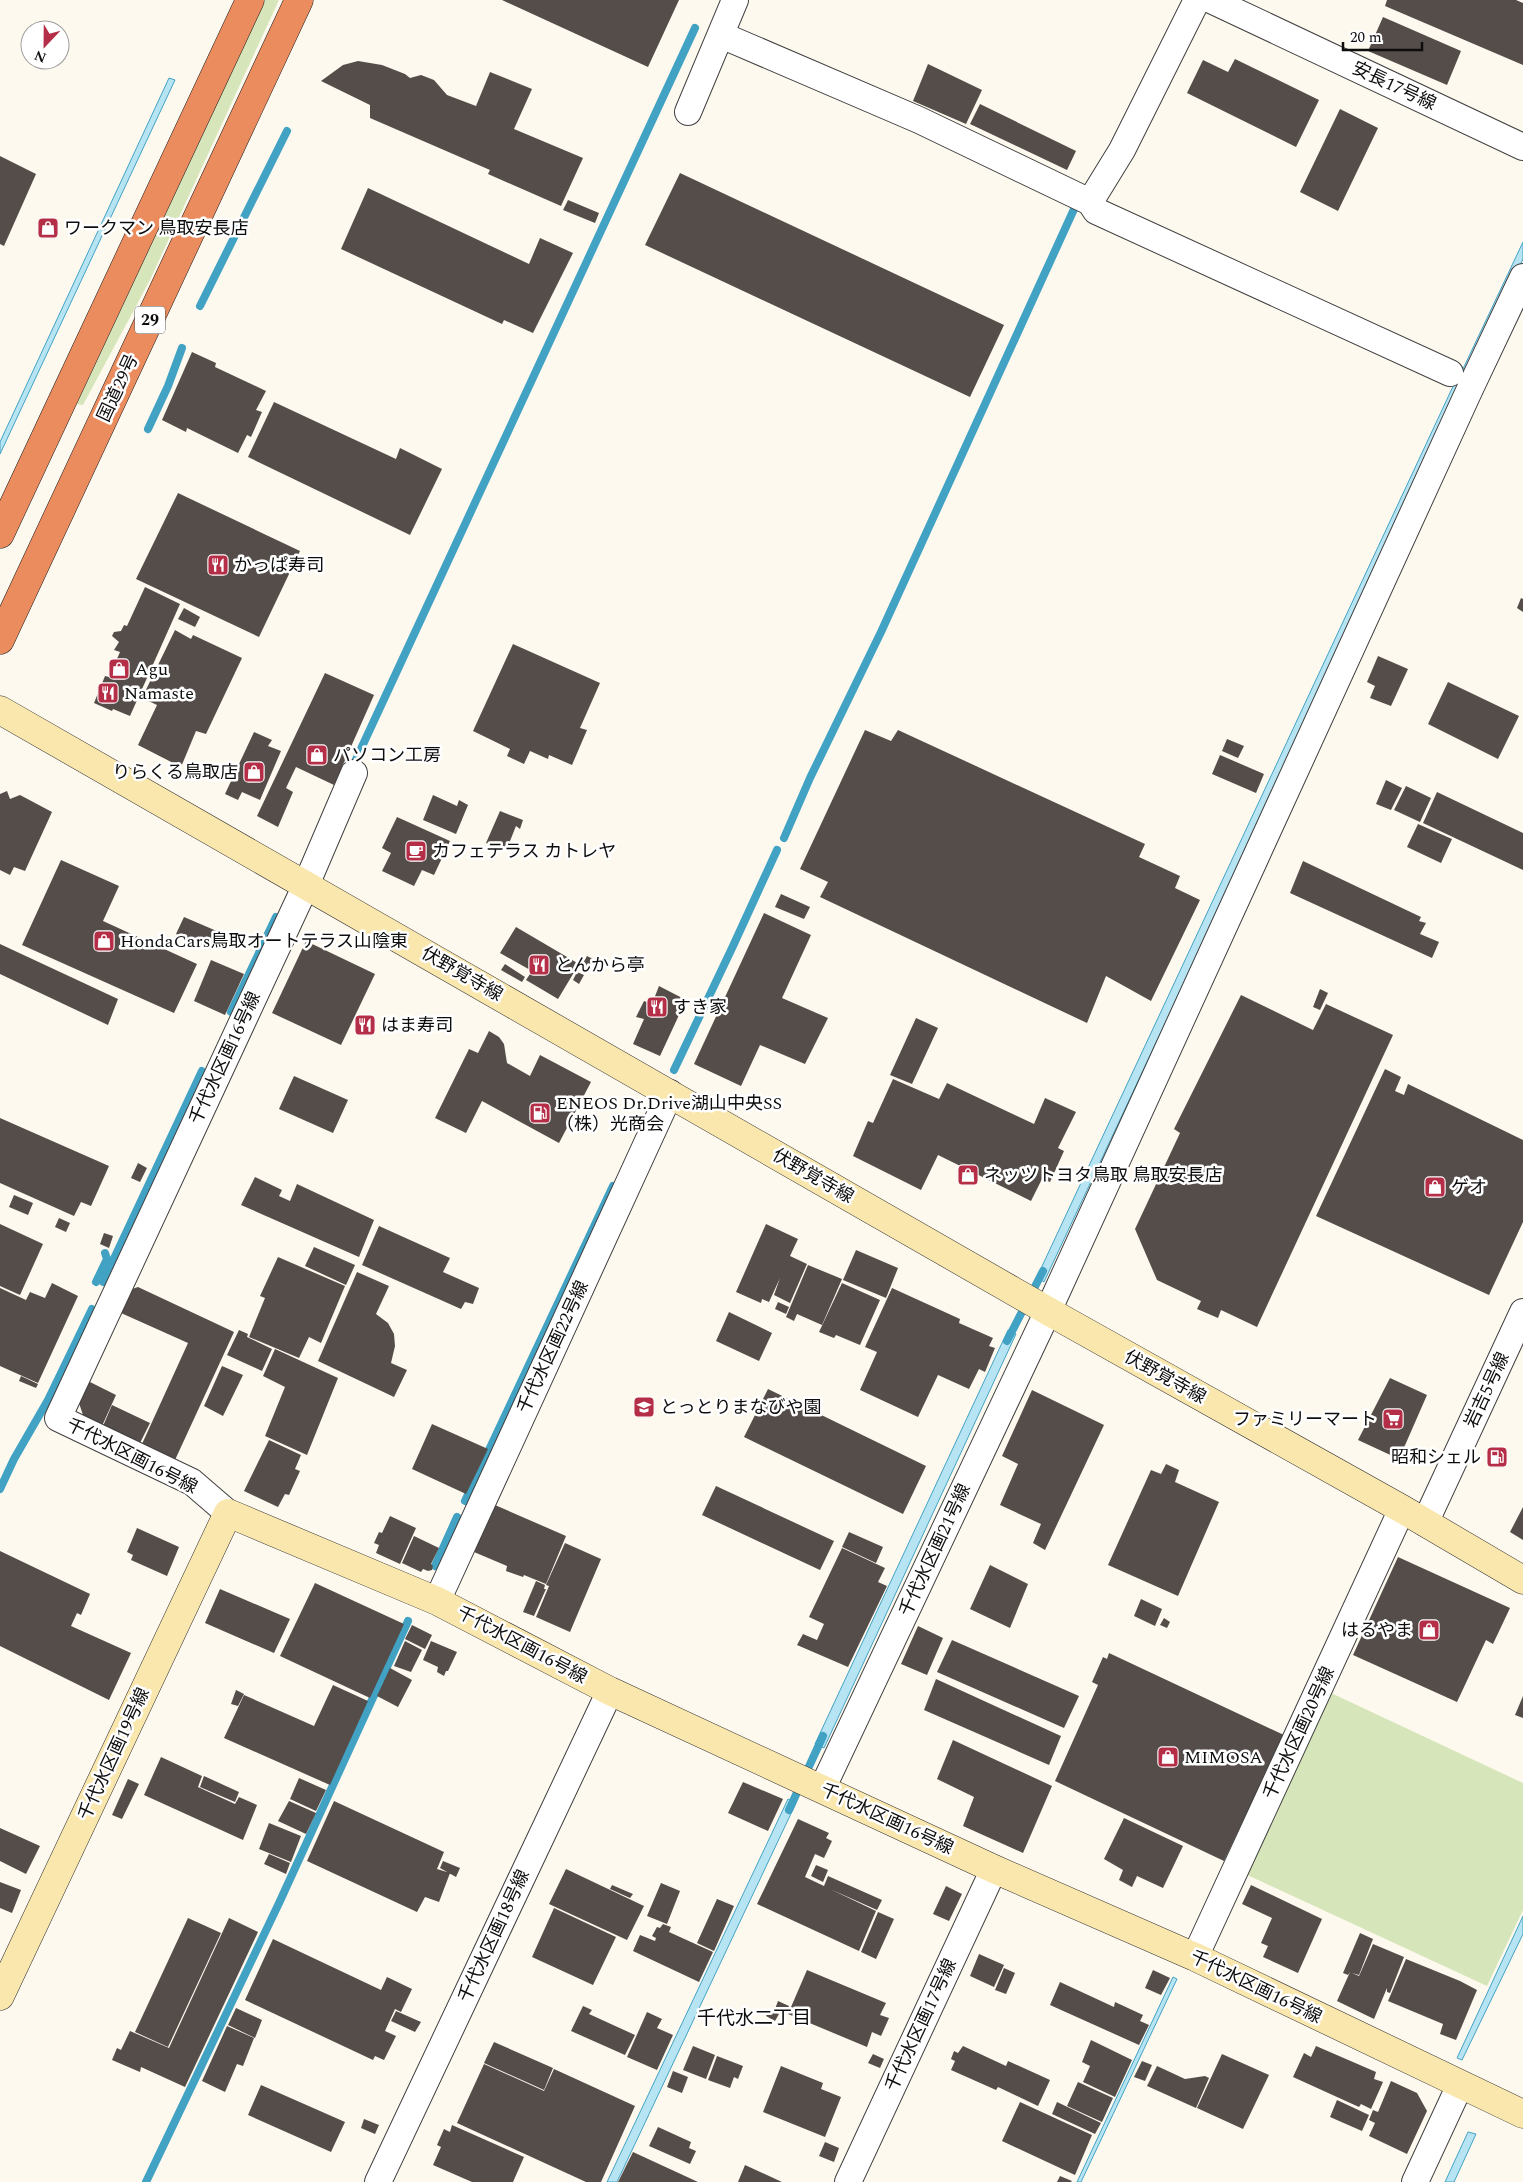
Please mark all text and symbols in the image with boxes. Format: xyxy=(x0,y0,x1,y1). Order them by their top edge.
north arrow xyxy=(20,20,70,70)
scale bar xyxy=(1343,20,1422,52)
text: 20 m xyxy=(1350,26,1382,49)
text: N xyxy=(31,45,50,68)
street label: 安長17号線 xyxy=(1348,55,1440,117)
place label: ワークマン 鳥取安長店 xyxy=(64,215,249,242)
shop icon: ワークマン 鳥取安長店 xyxy=(36,216,60,240)
road number: 29 xyxy=(135,306,165,334)
street label: 国道29号 xyxy=(91,350,145,426)
place label: かっぱ寿司 xyxy=(234,552,324,579)
restaurant icon: かっぱ寿司 xyxy=(206,553,230,577)
place label: Agu xyxy=(135,656,168,683)
shop icon: Agu xyxy=(107,657,131,681)
place label: Namaste xyxy=(124,680,194,707)
restaurant icon: Namaste xyxy=(96,681,120,705)
place label: パソコン工房 xyxy=(333,742,441,769)
shop icon: パソコン工房 xyxy=(305,743,329,767)
place label: りらくる鳥取店 xyxy=(112,759,238,786)
shop icon: りらくる鳥取店 xyxy=(242,760,266,784)
place label: カフェテラス カトレヤ xyxy=(432,838,616,865)
cafe icon: カフェテラス カトレヤ xyxy=(404,839,428,863)
place label: HondaCars鳥取オートテラス山陰東 xyxy=(120,928,408,955)
shop icon: HondaCars鳥取オートテラス山陰東 xyxy=(92,929,116,953)
street label: 伏野覚寺線 xyxy=(416,940,508,1008)
place label: とんから亭 xyxy=(555,952,645,979)
restaurant icon: とんから亭 xyxy=(527,953,551,977)
street label: 千代水区画16号線 xyxy=(182,987,268,1129)
place label: すき家 xyxy=(673,994,727,1021)
restaurant icon: すき家 xyxy=(645,995,669,1019)
place label: はま寿司 xyxy=(381,1012,453,1039)
restaurant icon: はま寿司 xyxy=(353,1013,377,1037)
place label: ENEOS Dr.Drive湖山中央SS （株）光商会 xyxy=(556,1090,782,1138)
fuel station icon: ENEOS Dr.Drive湖山中央SS （株）光商会 xyxy=(528,1101,552,1125)
street label: 伏野覚寺線 xyxy=(767,1142,859,1210)
place label: ネッツトヨタ鳥取 鳥取安長店 xyxy=(984,1162,1223,1189)
shop icon: ネッツトヨタ鳥取 鳥取安長店 xyxy=(956,1163,980,1187)
place label: ゲオ xyxy=(1451,1174,1487,1201)
shop icon: ゲオ xyxy=(1423,1175,1447,1199)
street label: 千代水区画22号線 xyxy=(510,1276,596,1418)
street label: 伏野覚寺線 xyxy=(1119,1343,1211,1411)
street label: 岩吉5号線 xyxy=(1458,1348,1516,1432)
place label: とっとりまなびや園 xyxy=(660,1394,821,1421)
school or university icon: とっとりまなびや園 xyxy=(632,1395,656,1419)
place label: ファミリーマート xyxy=(1233,1406,1377,1433)
supermarket icon: ファミリーマート xyxy=(1381,1407,1405,1431)
street label: 千代水区画16号線 xyxy=(62,1411,202,1501)
place label: 昭和シェル xyxy=(1391,1444,1481,1471)
fuel station icon: 昭和シェル xyxy=(1485,1445,1509,1469)
street label: 千代水区画21号線 xyxy=(892,1479,978,1621)
street label: 千代水区画16号線 xyxy=(452,1599,592,1691)
place label: はるやま xyxy=(1341,1617,1413,1644)
shop icon: はるやま xyxy=(1417,1618,1441,1642)
street label: 千代水区画20号線 xyxy=(1256,1662,1342,1804)
street label: 千代水区画19号線 xyxy=(71,1683,157,1825)
place label: MIMOSA xyxy=(1184,1744,1263,1771)
shop icon: MIMOSA xyxy=(1156,1745,1180,1769)
street label: 千代水区画16号線 xyxy=(816,1776,958,1862)
street label: 千代水区画18号線 xyxy=(451,1865,537,2007)
street label: 千代水区画16号線 xyxy=(1185,1943,1327,2031)
street label: 千代水区画17号線 xyxy=(878,1954,964,2096)
district label: 千代水二丁目 xyxy=(697,2004,811,2033)

